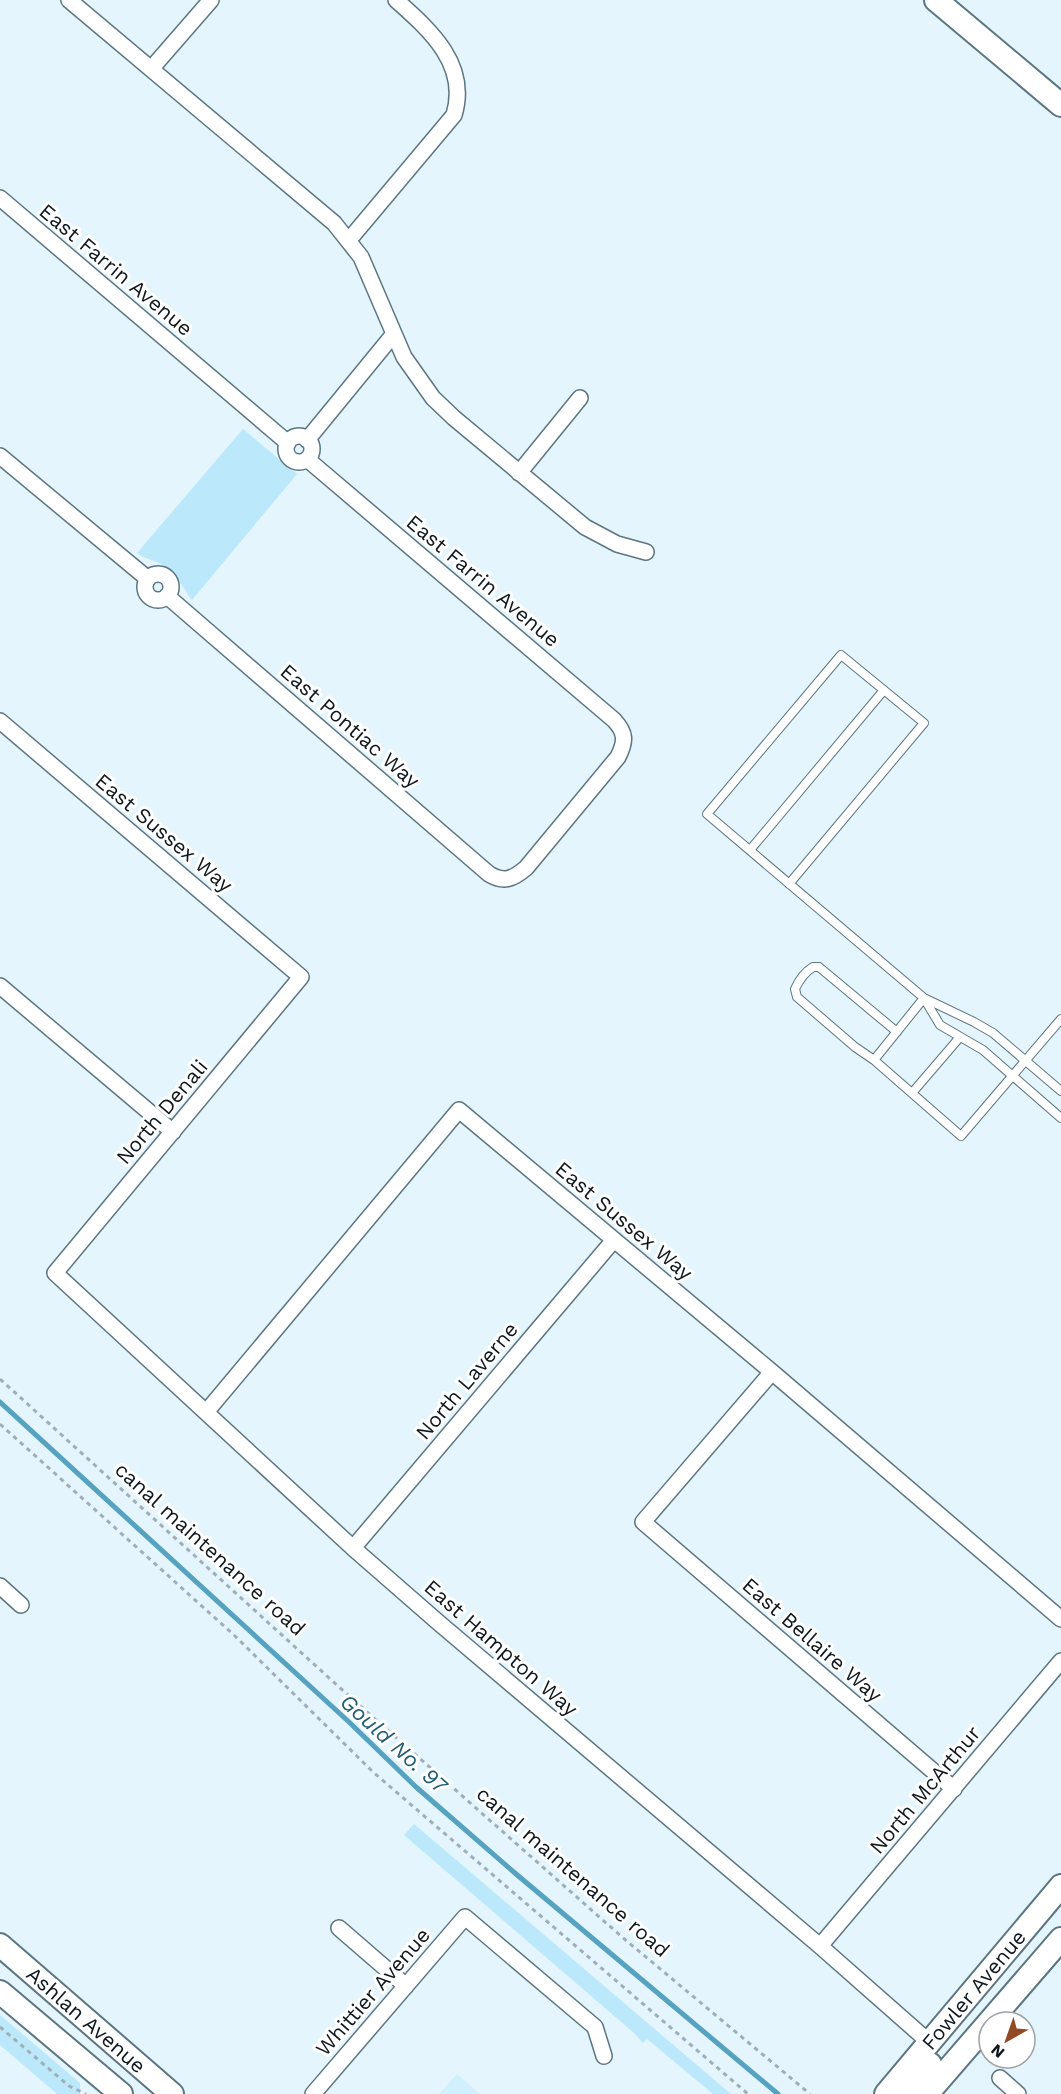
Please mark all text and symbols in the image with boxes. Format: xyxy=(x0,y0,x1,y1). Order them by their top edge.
street label: East Farrin Avenue xyxy=(35,198,198,341)
street label: East Farrin Avenue xyxy=(402,509,565,652)
street label: East Pontiac Way xyxy=(276,658,425,793)
street label: East Sussex Way xyxy=(91,768,238,897)
street label: North Denali xyxy=(111,1054,213,1169)
street label: East Sussex Way xyxy=(551,1156,698,1285)
street label: North Laverne xyxy=(410,1317,523,1444)
street label: canal maintenance road xyxy=(110,1457,311,1641)
street label: East Bellaire Way xyxy=(737,1572,887,1707)
street label: East Hampton Way xyxy=(420,1574,583,1721)
water label: Gould No. 97 xyxy=(335,1689,453,1799)
street label: North McArthur xyxy=(864,1720,986,1859)
street label: canal maintenance road xyxy=(472,1781,675,1962)
street label: Whittier Avenue xyxy=(310,1923,435,2061)
street label: Fowler Avenue xyxy=(916,1925,1031,2055)
street label: Ashlan Avenue xyxy=(22,1961,151,2078)
north arrow xyxy=(977,2010,1037,2070)
text: N xyxy=(987,2040,1008,2062)

